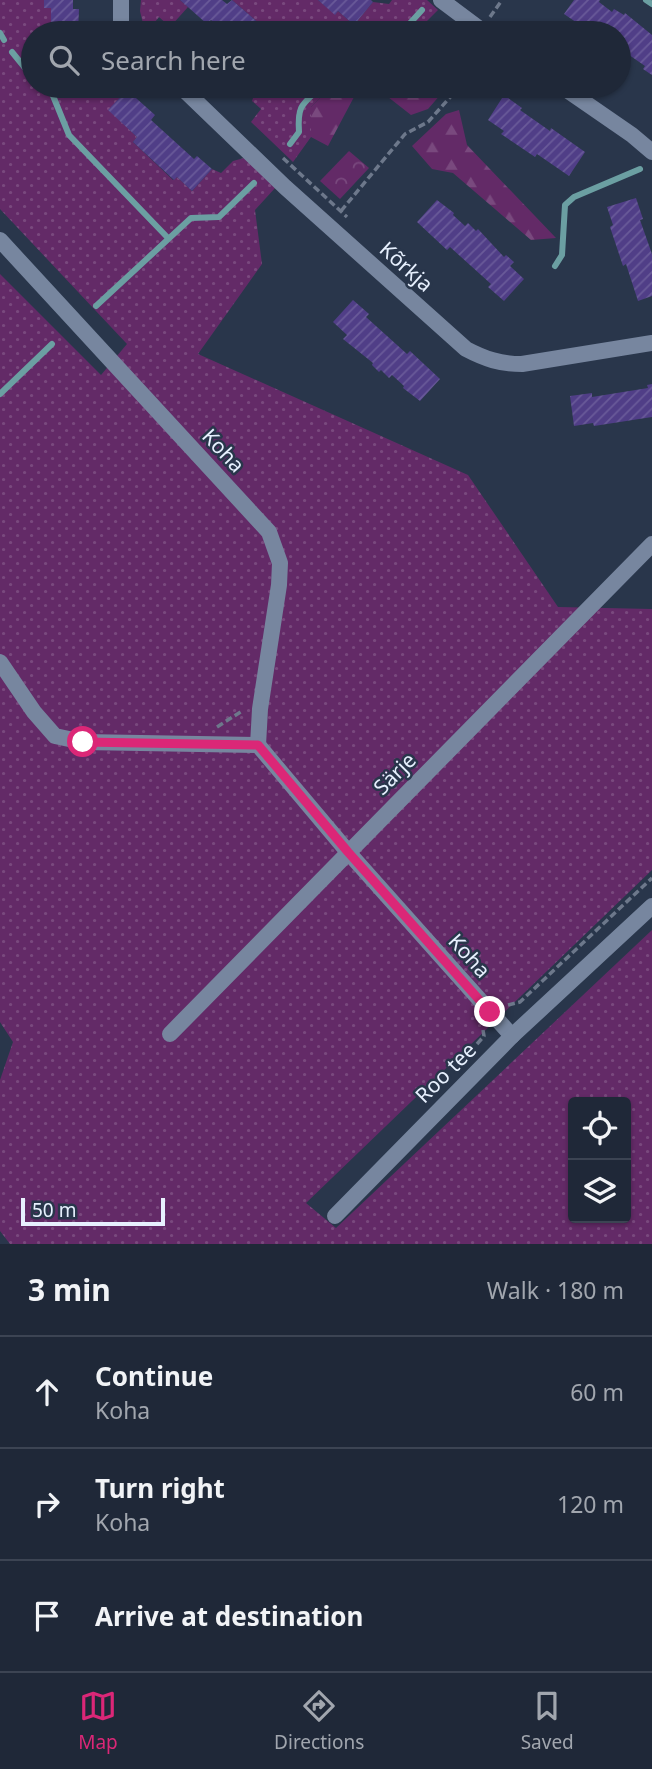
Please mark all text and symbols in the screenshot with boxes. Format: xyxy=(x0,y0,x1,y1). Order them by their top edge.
search box xyxy=(21,21,631,98)
icon: search xyxy=(45,41,83,79)
text: Search here xyxy=(101,42,246,78)
street label: Kõrkja xyxy=(374,235,439,298)
street label: Koha xyxy=(196,422,251,478)
route start xyxy=(67,726,98,757)
street label: Särje xyxy=(367,746,422,801)
street label: Koha xyxy=(442,927,497,983)
route end xyxy=(474,996,505,1027)
street label: Roo tee xyxy=(409,1036,482,1109)
map controls xyxy=(568,1097,631,1223)
button: locate xyxy=(568,1097,631,1160)
button: layers xyxy=(568,1160,631,1223)
scale bar xyxy=(21,1195,164,1227)
text: 50 m xyxy=(32,1197,76,1223)
text: 3 min xyxy=(28,1269,111,1310)
text: Walk · 180 m xyxy=(487,1274,624,1306)
text: Continue xyxy=(95,1358,213,1394)
icon: ahead xyxy=(28,1373,66,1411)
text: 60 m xyxy=(570,1376,624,1408)
text: Koha xyxy=(95,1394,150,1426)
text: Turn right xyxy=(95,1470,225,1506)
icon: right xyxy=(28,1485,66,1523)
text: 120 m xyxy=(557,1488,624,1520)
text: Koha xyxy=(95,1506,150,1538)
icon: arrive xyxy=(28,1597,66,1635)
text: Arrive at destination xyxy=(95,1598,364,1634)
tab: Map xyxy=(78,1687,118,1755)
tab: Directions xyxy=(274,1687,364,1755)
tab: Saved xyxy=(521,1687,574,1755)

